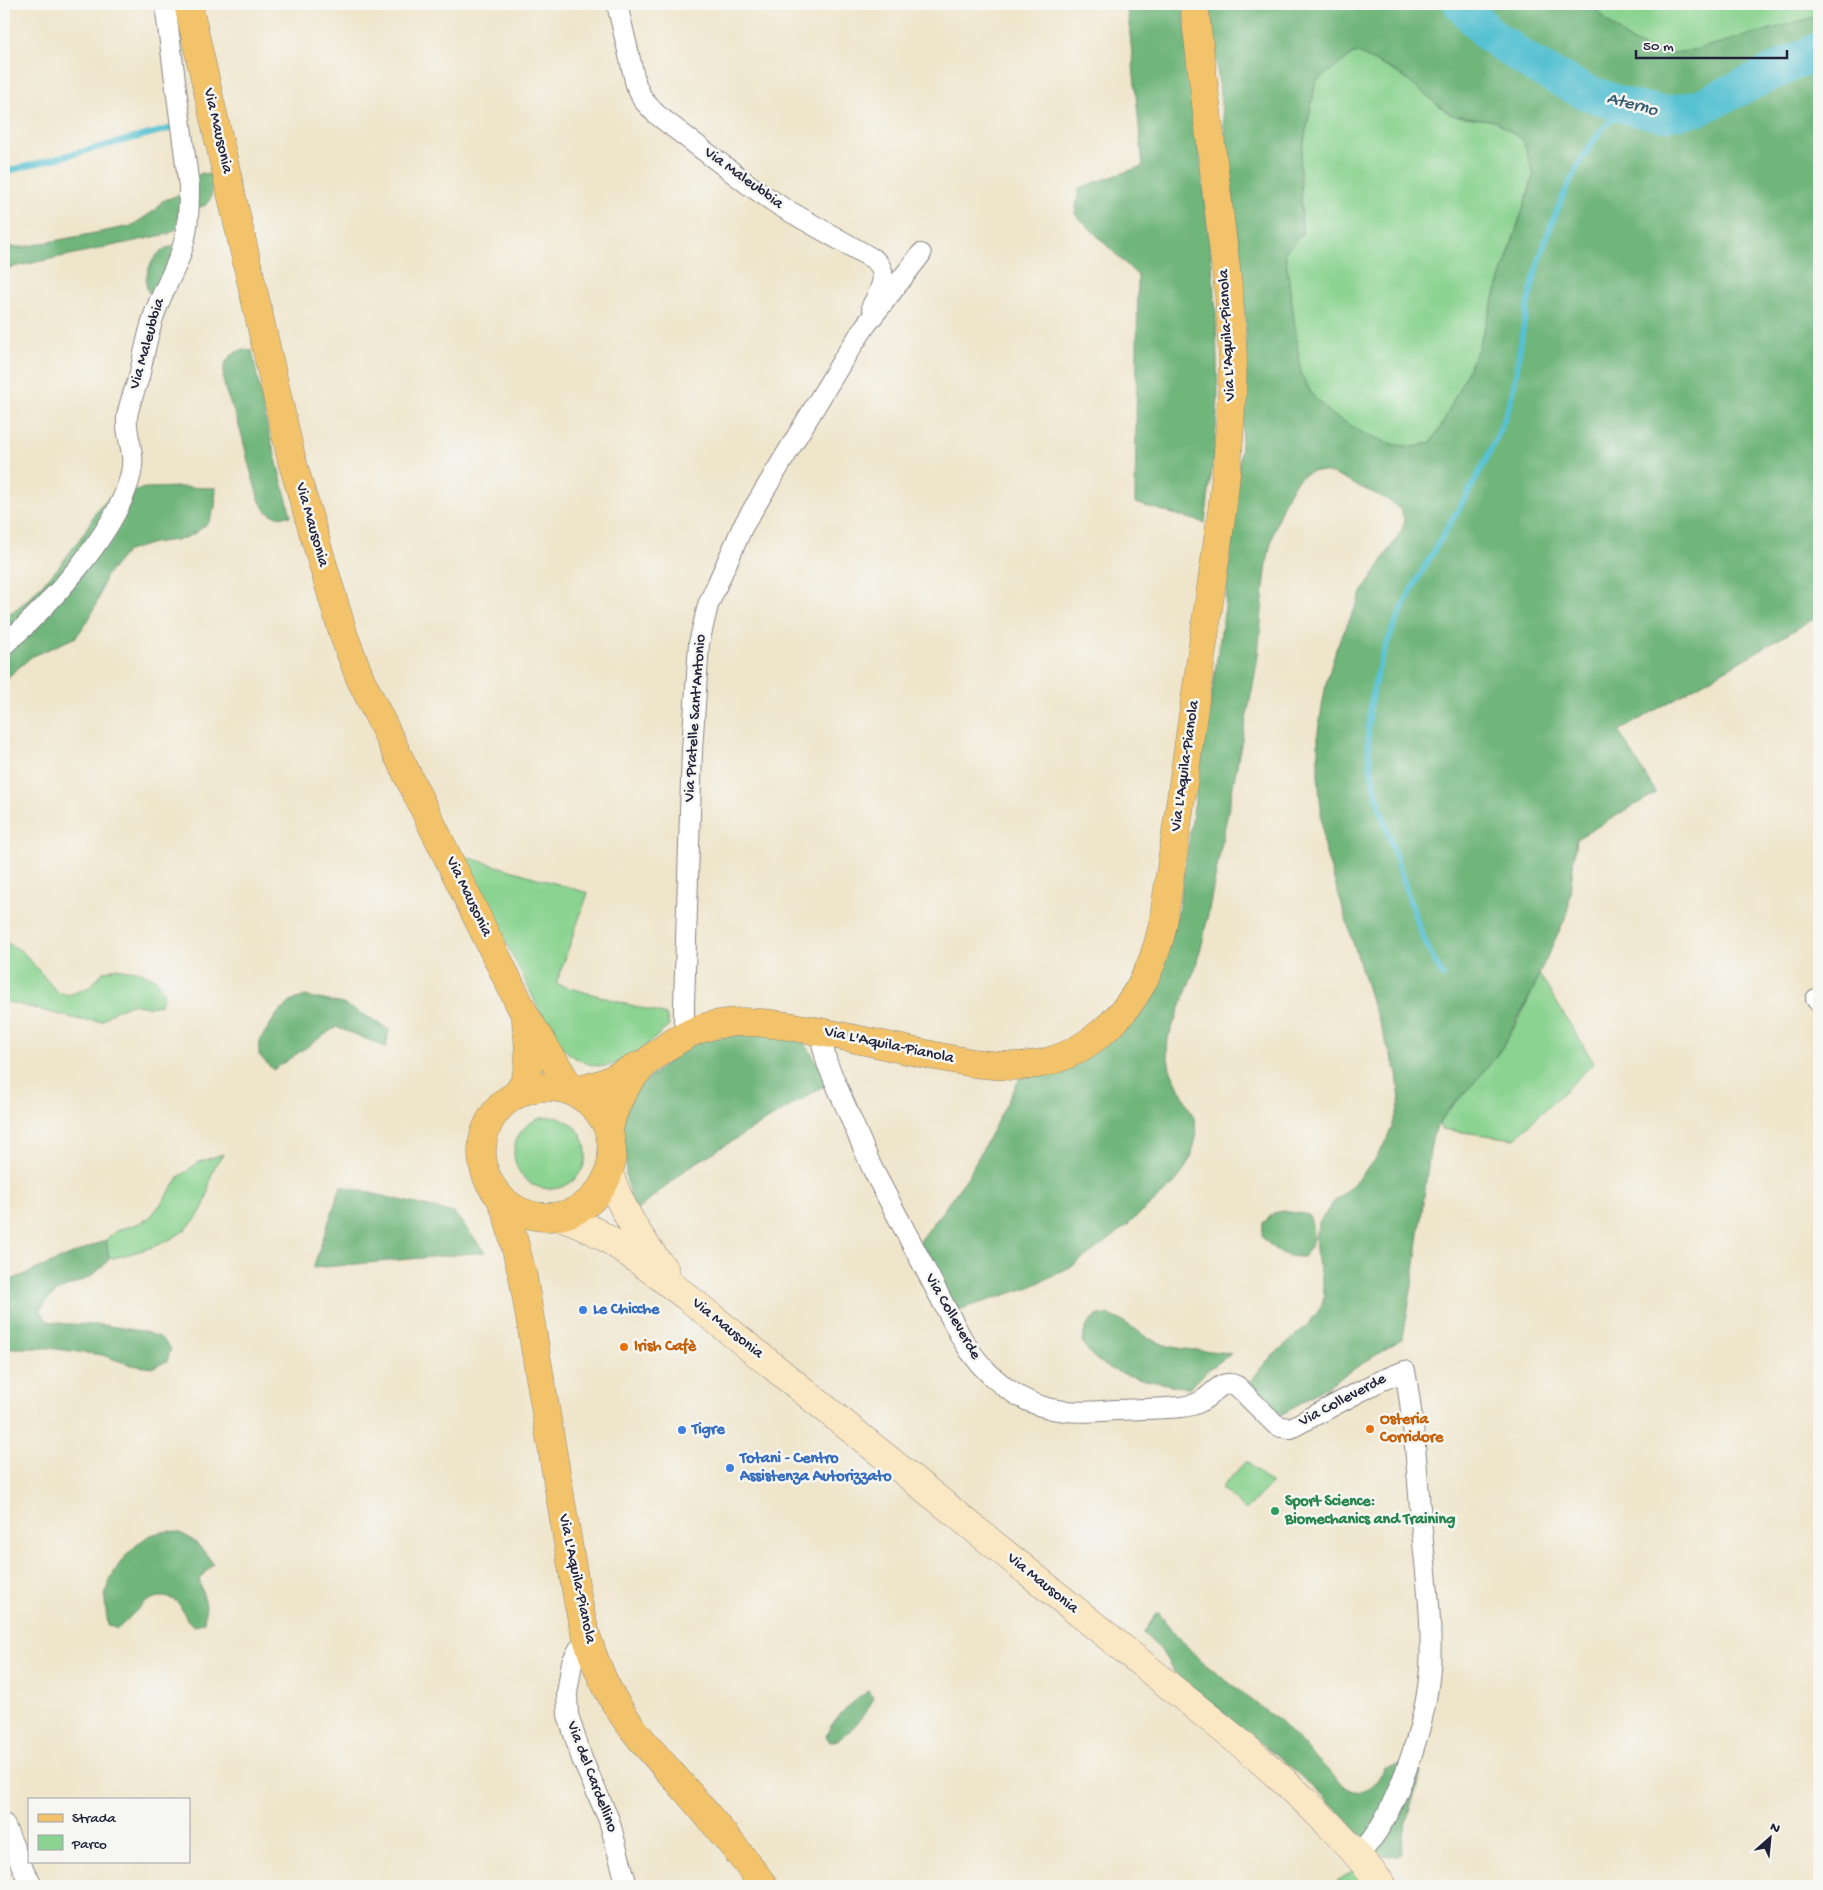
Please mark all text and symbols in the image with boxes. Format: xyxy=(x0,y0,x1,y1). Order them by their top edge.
scale bar xyxy=(1636,28,1787,60)
text: 50 m xyxy=(1643,38,1674,56)
street label: Via Mausonia xyxy=(198,86,236,176)
water label: Aterno xyxy=(1604,88,1660,122)
street label: Via Maleubbia xyxy=(699,143,787,215)
street label: Via L'Aquila-Pianola xyxy=(1215,268,1241,402)
street label: Via Maleubbia xyxy=(126,295,170,393)
street label: Via Mausonia xyxy=(290,480,332,570)
street label: Via Pratelle Sant'Antonio xyxy=(681,634,711,803)
street label: Via L'Aquila-Pianola xyxy=(1167,698,1205,834)
street label: Via Mausonia xyxy=(440,853,496,941)
street label: Via L'Aquila-Pianola xyxy=(822,1023,957,1069)
street label: Via Colleverde xyxy=(919,1270,985,1364)
street label: Via Mausonia xyxy=(687,1294,768,1364)
place label: Le Chicche xyxy=(593,1301,660,1320)
marker: Le Chicche xyxy=(577,1304,589,1316)
place label: Irish Cafè xyxy=(634,1337,697,1357)
marker: Irish Cafè xyxy=(618,1341,630,1353)
street label: Via Colleverde xyxy=(1295,1370,1390,1432)
place label: Osteria Corridore xyxy=(1379,1411,1444,1448)
place label: Tigre xyxy=(690,1421,725,1440)
marker: Osteria Corridore xyxy=(1364,1423,1376,1435)
marker: Tigre xyxy=(676,1424,688,1436)
place label: Totani - Centro Assistenza Autorizzato xyxy=(738,1450,892,1487)
marker: Totani - Centro Assistenza Autorizzato xyxy=(724,1462,736,1474)
place label: Sport Science: Biomechanics and Training xyxy=(1284,1493,1455,1530)
marker: Sport Science: Biomechanics and Training xyxy=(1269,1505,1281,1517)
street label: Via L'Aquila-Pianola xyxy=(553,1512,599,1647)
street label: Via Mausonia xyxy=(1002,1549,1083,1619)
street label: Via del Cardellino xyxy=(561,1718,621,1835)
legend xyxy=(28,1798,190,1862)
text: Strada xyxy=(72,1810,117,1828)
north arrow xyxy=(1746,1812,1796,1862)
text: N xyxy=(1767,1819,1783,1838)
text: Parco xyxy=(71,1836,107,1854)

